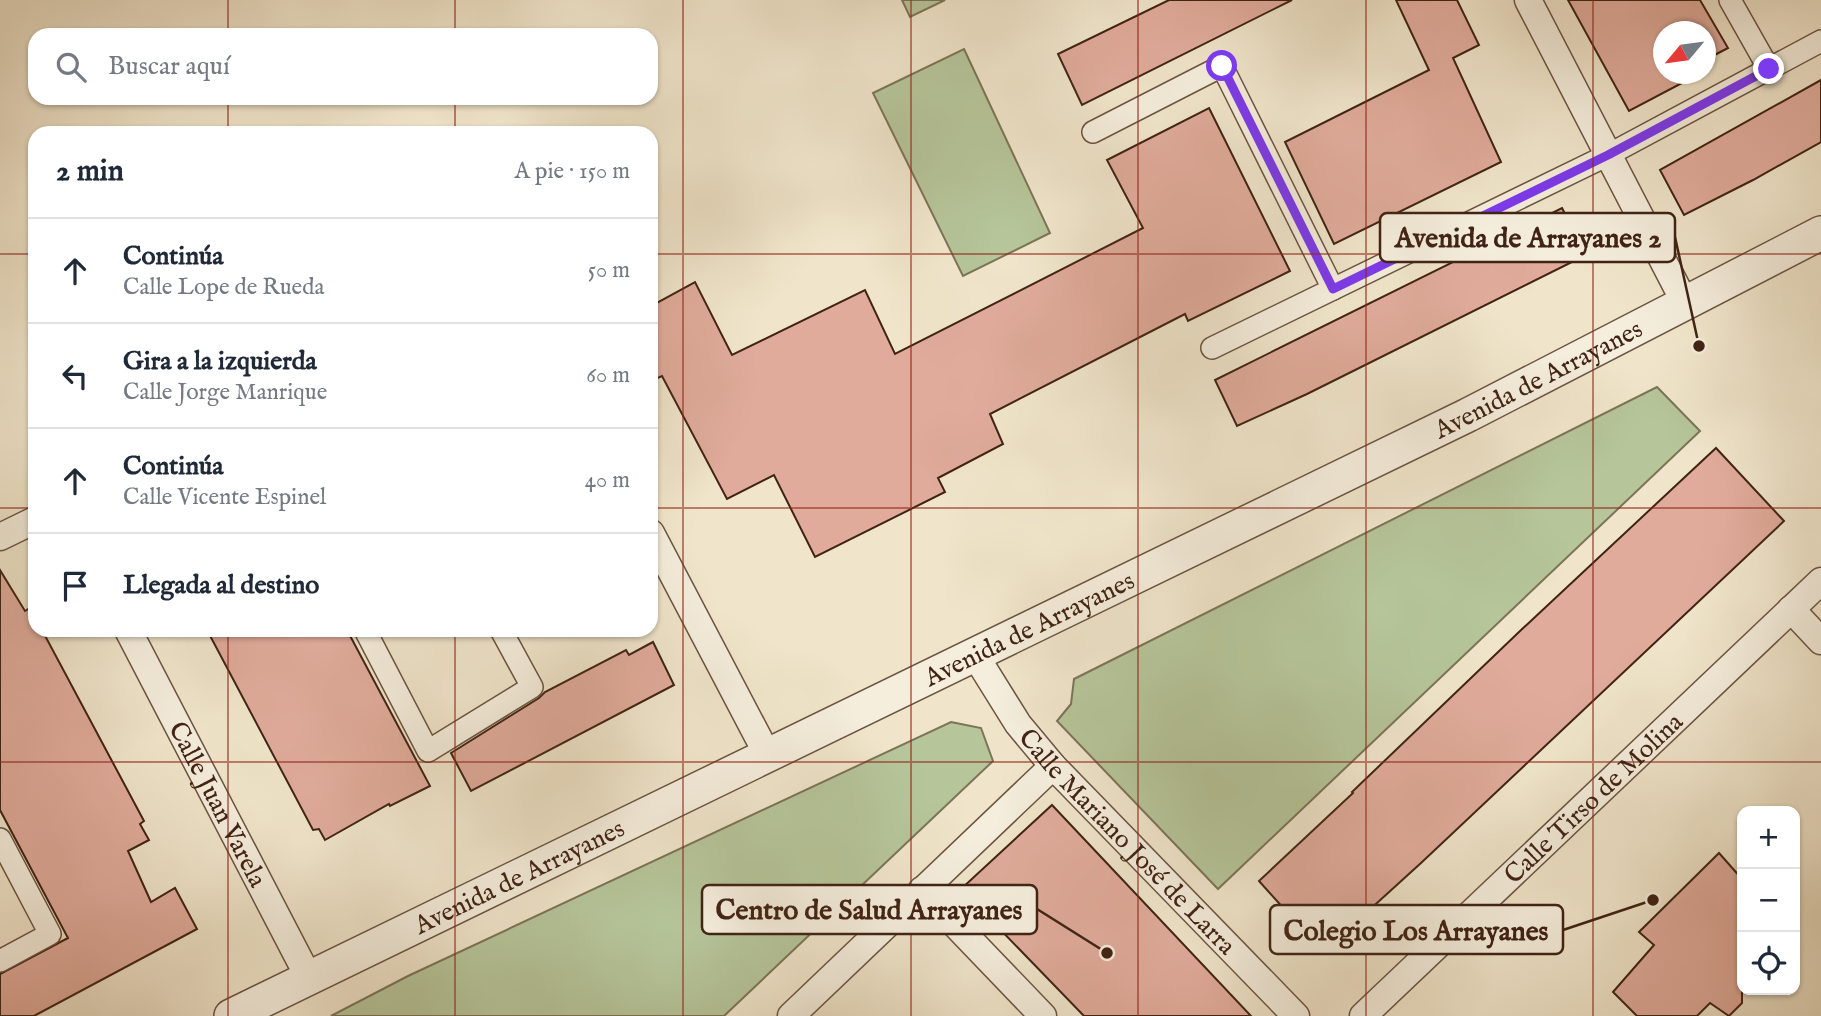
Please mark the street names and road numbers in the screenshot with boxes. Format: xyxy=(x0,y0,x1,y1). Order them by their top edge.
street label: Avenida de Arrayanes xyxy=(1428,313,1648,447)
street label: Avenida de Arrayanes xyxy=(918,565,1140,695)
street label: Calle Tirso de Molina xyxy=(1497,705,1691,892)
street label: Calle Juan Varela xyxy=(160,716,274,894)
street label: Calle Mariano José de Larra xyxy=(1011,722,1243,963)
street label: Avenida de Arrayanes xyxy=(408,812,630,943)

